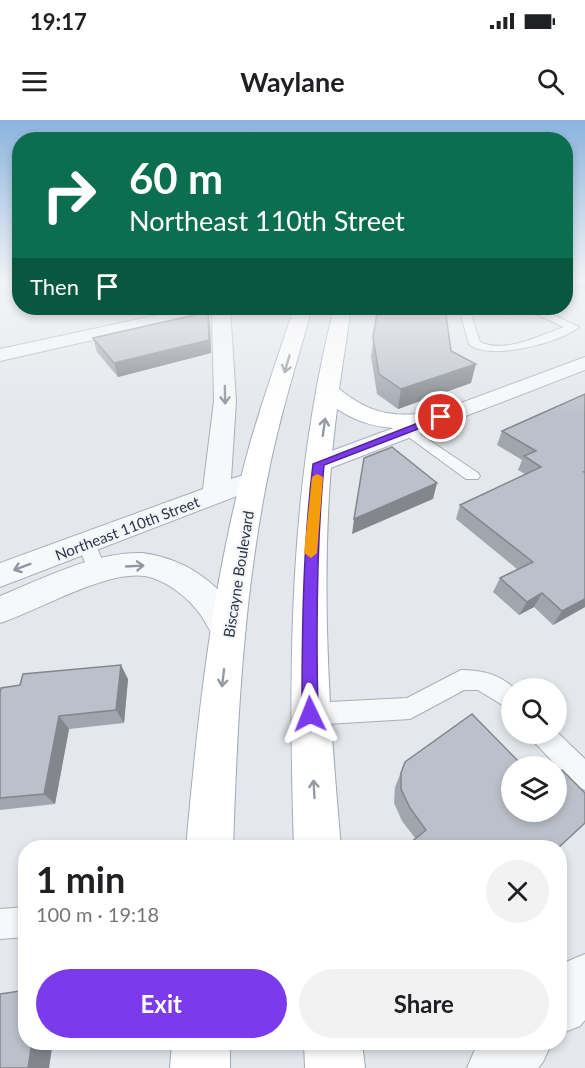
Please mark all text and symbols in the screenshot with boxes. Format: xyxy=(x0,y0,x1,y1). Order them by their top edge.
text: 19:17 xyxy=(30,8,87,35)
icon: menu xyxy=(18,65,51,98)
text: Waylane xyxy=(240,65,345,98)
icon: search xyxy=(534,65,567,98)
text: 60 m xyxy=(129,153,223,203)
icon: right xyxy=(30,156,108,234)
text: Northeast 110th Street xyxy=(129,204,405,237)
icon: arrive xyxy=(91,270,124,303)
text: Then xyxy=(30,273,79,300)
one-way arrow xyxy=(281,354,292,373)
one-way arrow xyxy=(219,384,230,404)
pin xyxy=(415,391,466,442)
icon: arrive xyxy=(424,400,457,433)
one-way arrow xyxy=(318,418,329,437)
street label: Northeast 110th Street xyxy=(52,492,202,564)
street label: Biscayne Boulevard xyxy=(219,509,257,639)
one-way arrow xyxy=(124,561,144,572)
one-way arrow xyxy=(13,562,32,573)
one-way arrow xyxy=(218,667,229,687)
map controls xyxy=(501,678,567,822)
button: search xyxy=(501,678,567,744)
position arrow xyxy=(278,682,342,746)
button: layers xyxy=(501,756,567,822)
one-way arrow xyxy=(309,780,320,800)
text: 1 min xyxy=(36,857,125,901)
button: close xyxy=(486,860,549,923)
text: 100 m · 19:18 xyxy=(36,902,159,926)
button: Exit xyxy=(36,969,287,1038)
button: Share xyxy=(299,969,549,1038)

